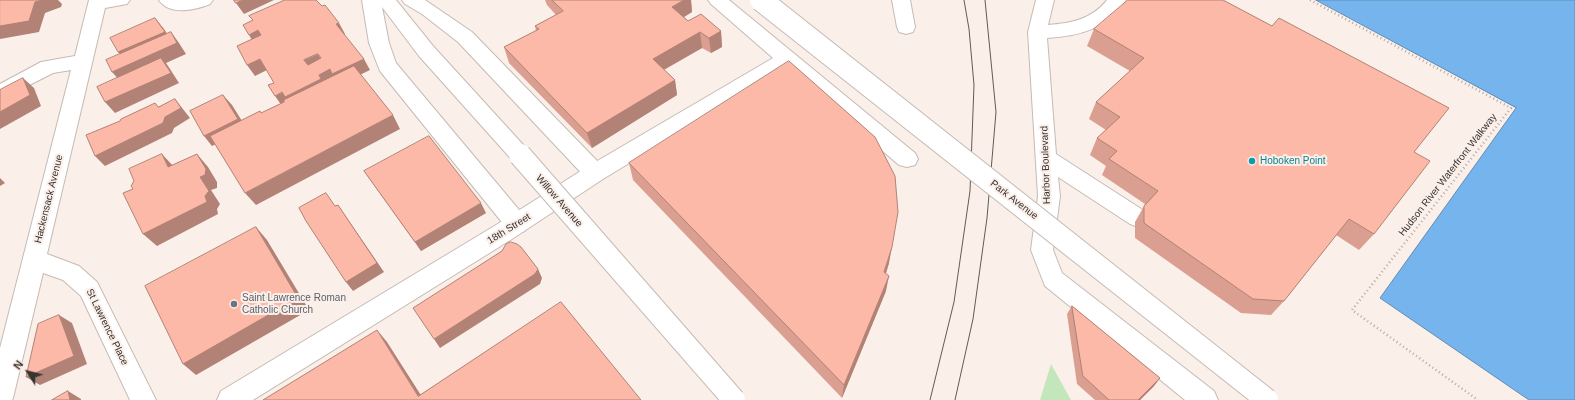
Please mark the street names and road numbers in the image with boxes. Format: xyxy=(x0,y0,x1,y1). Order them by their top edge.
street label: Hudson River Waterfront Walkway xyxy=(1396,111,1500,239)
street label: Harbor Boulevard xyxy=(1039,126,1053,204)
street label: Hackensack Avenue xyxy=(32,153,66,245)
street label: Willow Avenue xyxy=(533,172,585,230)
street label: Park Avenue xyxy=(988,178,1040,222)
street label: 18th Street xyxy=(485,211,533,247)
street label: St Lawrence Place xyxy=(83,287,131,367)

